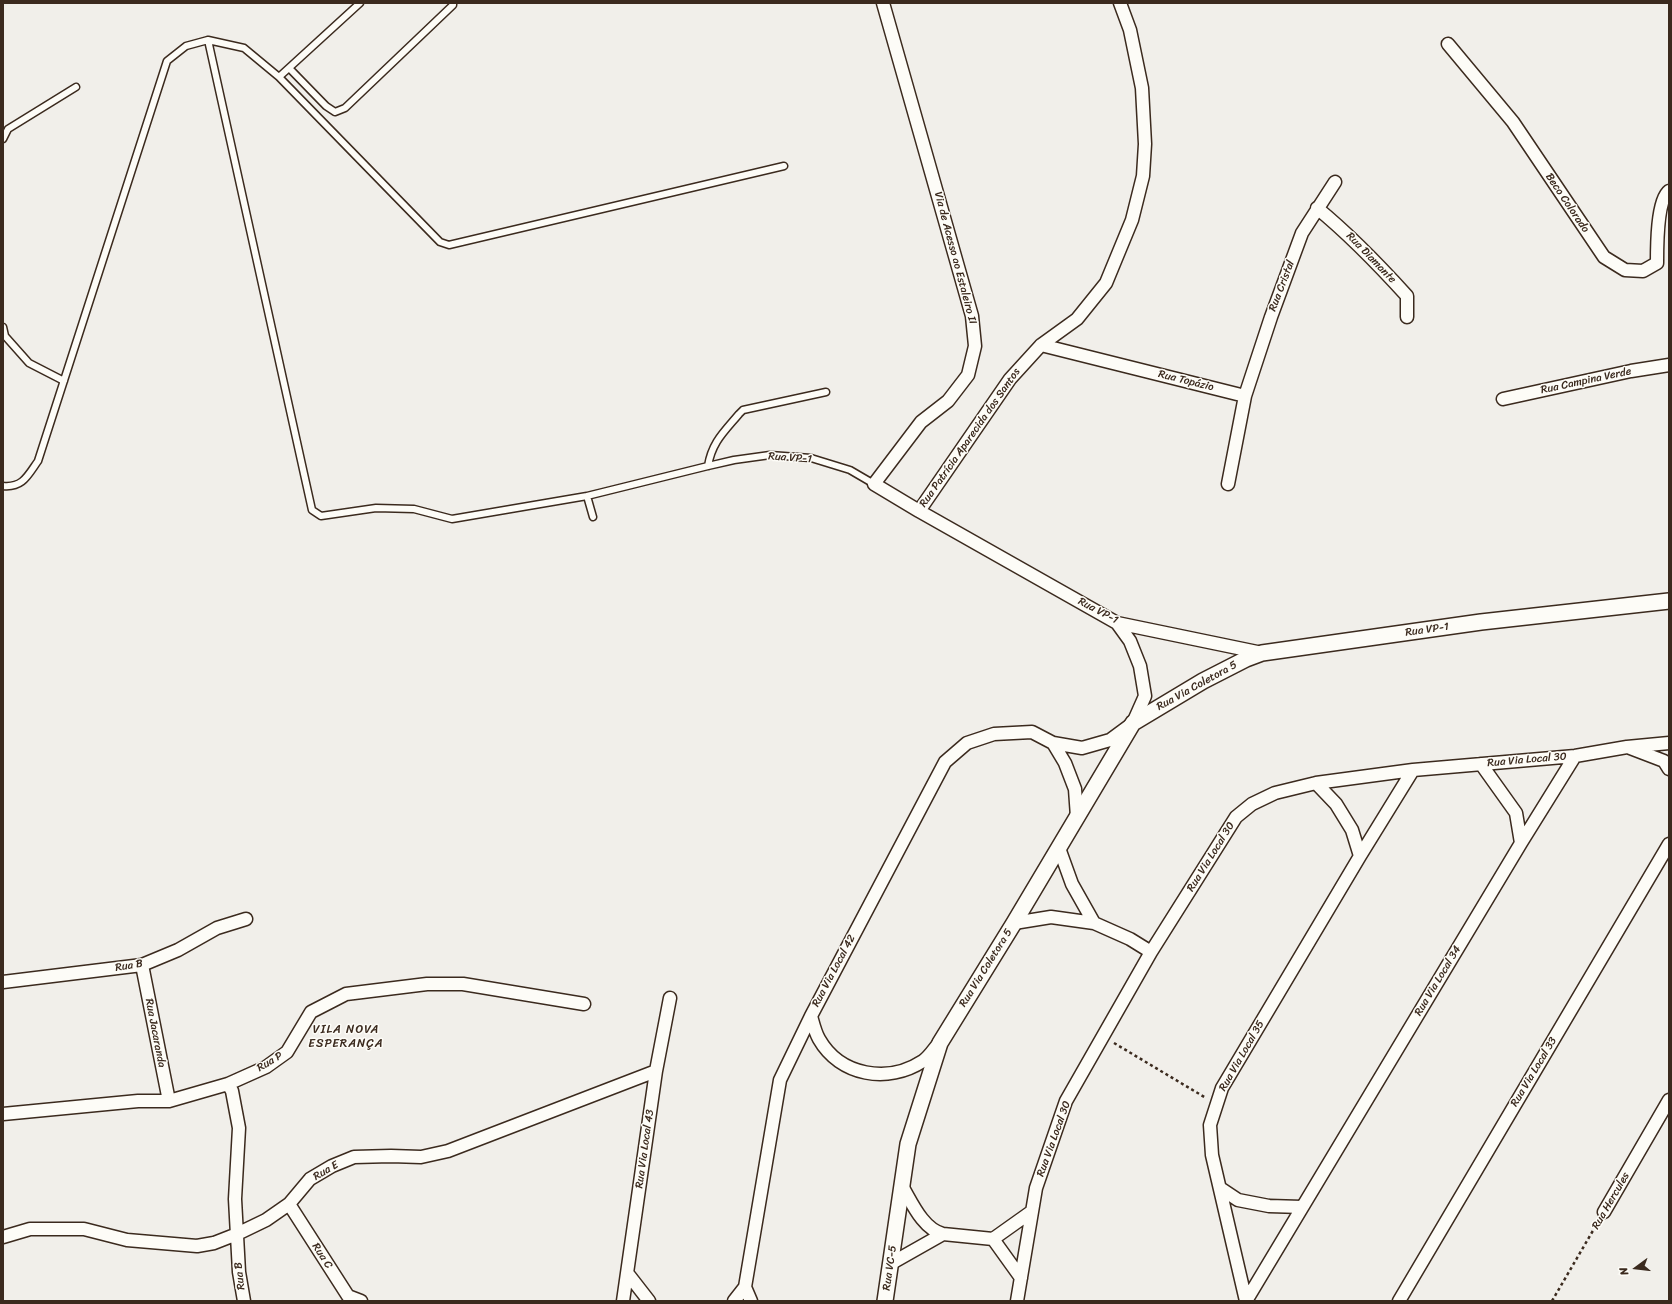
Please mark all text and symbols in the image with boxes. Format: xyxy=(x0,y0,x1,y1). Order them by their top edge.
street label: Beco Colorado xyxy=(1542,171,1592,235)
street label: Via de Acesso ao Estaleiro II xyxy=(931,190,979,326)
street label: Rua Diamante xyxy=(1343,230,1399,286)
street label: Rua Cristal xyxy=(1266,259,1298,313)
street label: Rua Campina Verde xyxy=(1540,365,1632,397)
street label: Rua Patrícia Aparecida dos Santos xyxy=(917,366,1023,510)
street label: Rua Topázio xyxy=(1157,368,1215,394)
street label: Rua VP-1 xyxy=(768,450,812,466)
street label: Rua VP-1 xyxy=(1076,595,1120,627)
street label: Rua VP-1 xyxy=(1404,620,1450,640)
street label: Rua Via Coletora 5 xyxy=(1154,658,1240,714)
street label: Rua Via Local 30 xyxy=(1487,750,1567,770)
street label: Rua Via Local 30 xyxy=(1184,820,1238,894)
street label: Rua Via Coletora 5 xyxy=(957,926,1015,1010)
street label: Rua Via Local 42 xyxy=(809,933,859,1009)
street label: Rua Via Local 34 xyxy=(1412,944,1464,1018)
street label: Rua B xyxy=(114,957,144,975)
street label: Rua Jacaranda xyxy=(142,997,168,1069)
street label: Rua Via Local 35 xyxy=(1216,1018,1268,1094)
district label: VILA NOVA ESPERANÇA xyxy=(308,1023,384,1051)
street label: Rua Via Local 33 xyxy=(1508,1035,1560,1109)
street label: Rua P xyxy=(255,1049,285,1075)
street label: Rua Via Local 30 xyxy=(1034,1099,1074,1179)
street label: Rua Via Local 43 xyxy=(633,1109,657,1189)
street label: Rua E xyxy=(311,1159,341,1183)
street label: Rua Hercules xyxy=(1589,1170,1633,1232)
street label: Rua C xyxy=(309,1241,335,1271)
street label: Rua VC-5 xyxy=(880,1245,900,1291)
north arrow xyxy=(1616,1248,1656,1288)
street label: Rua B xyxy=(232,1261,248,1291)
text: N xyxy=(1614,1265,1634,1277)

